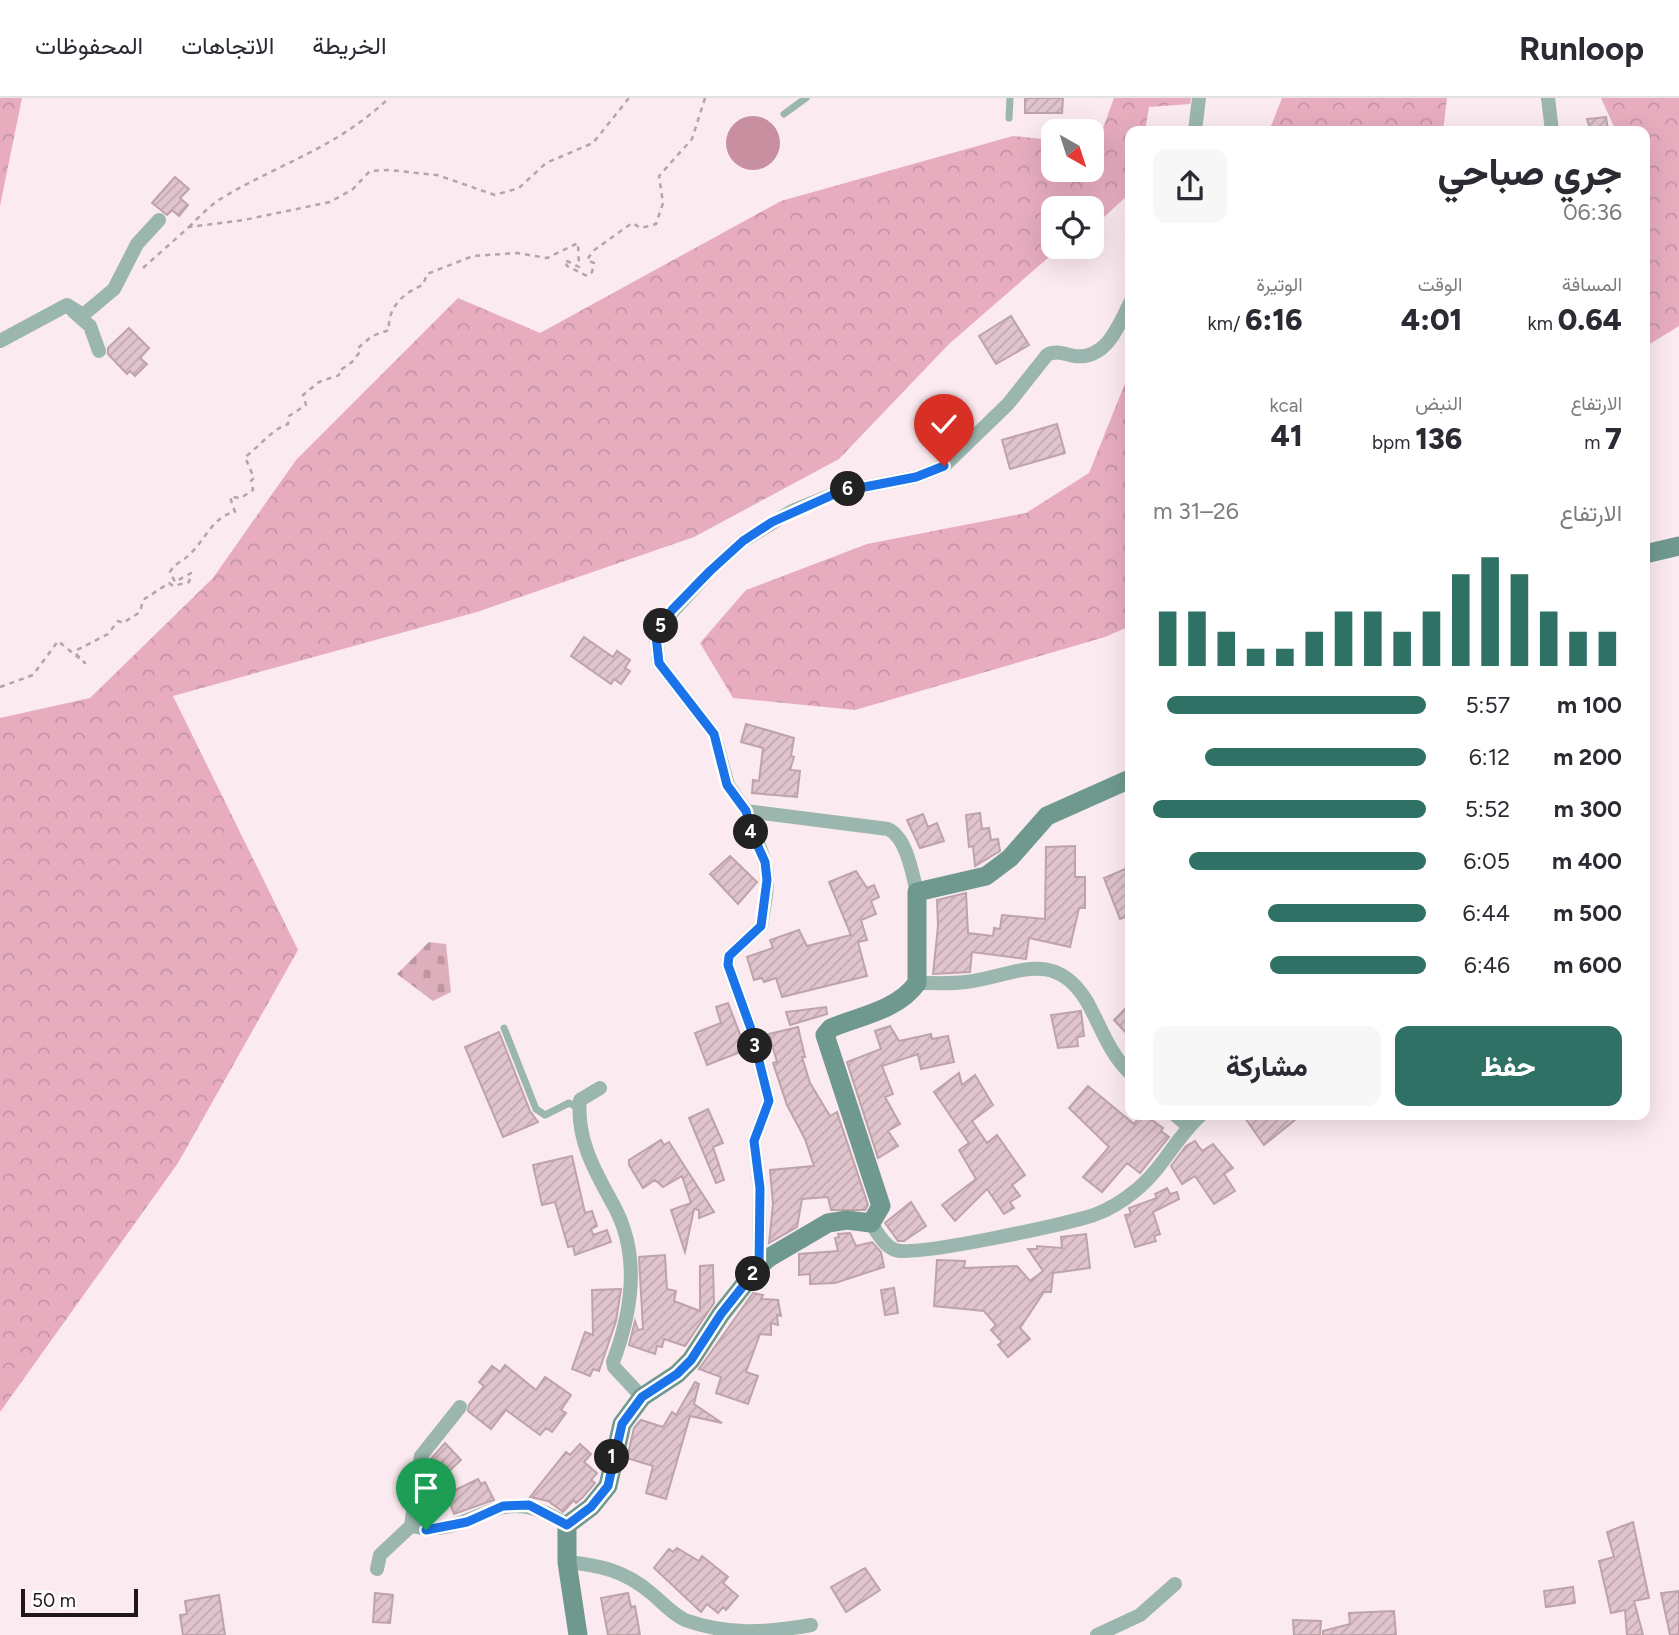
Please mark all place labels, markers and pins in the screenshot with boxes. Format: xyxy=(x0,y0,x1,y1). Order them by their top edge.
pin xyxy=(914,394,974,466)
pin: 6 xyxy=(830,472,866,506)
pin: 5 xyxy=(644,608,678,644)
pin: 4 xyxy=(734,814,768,850)
pin: 3 xyxy=(738,1028,772,1063)
pin: 2 xyxy=(736,1256,770,1292)
pin: 1 xyxy=(594,1440,630,1474)
pin xyxy=(396,1458,456,1530)

